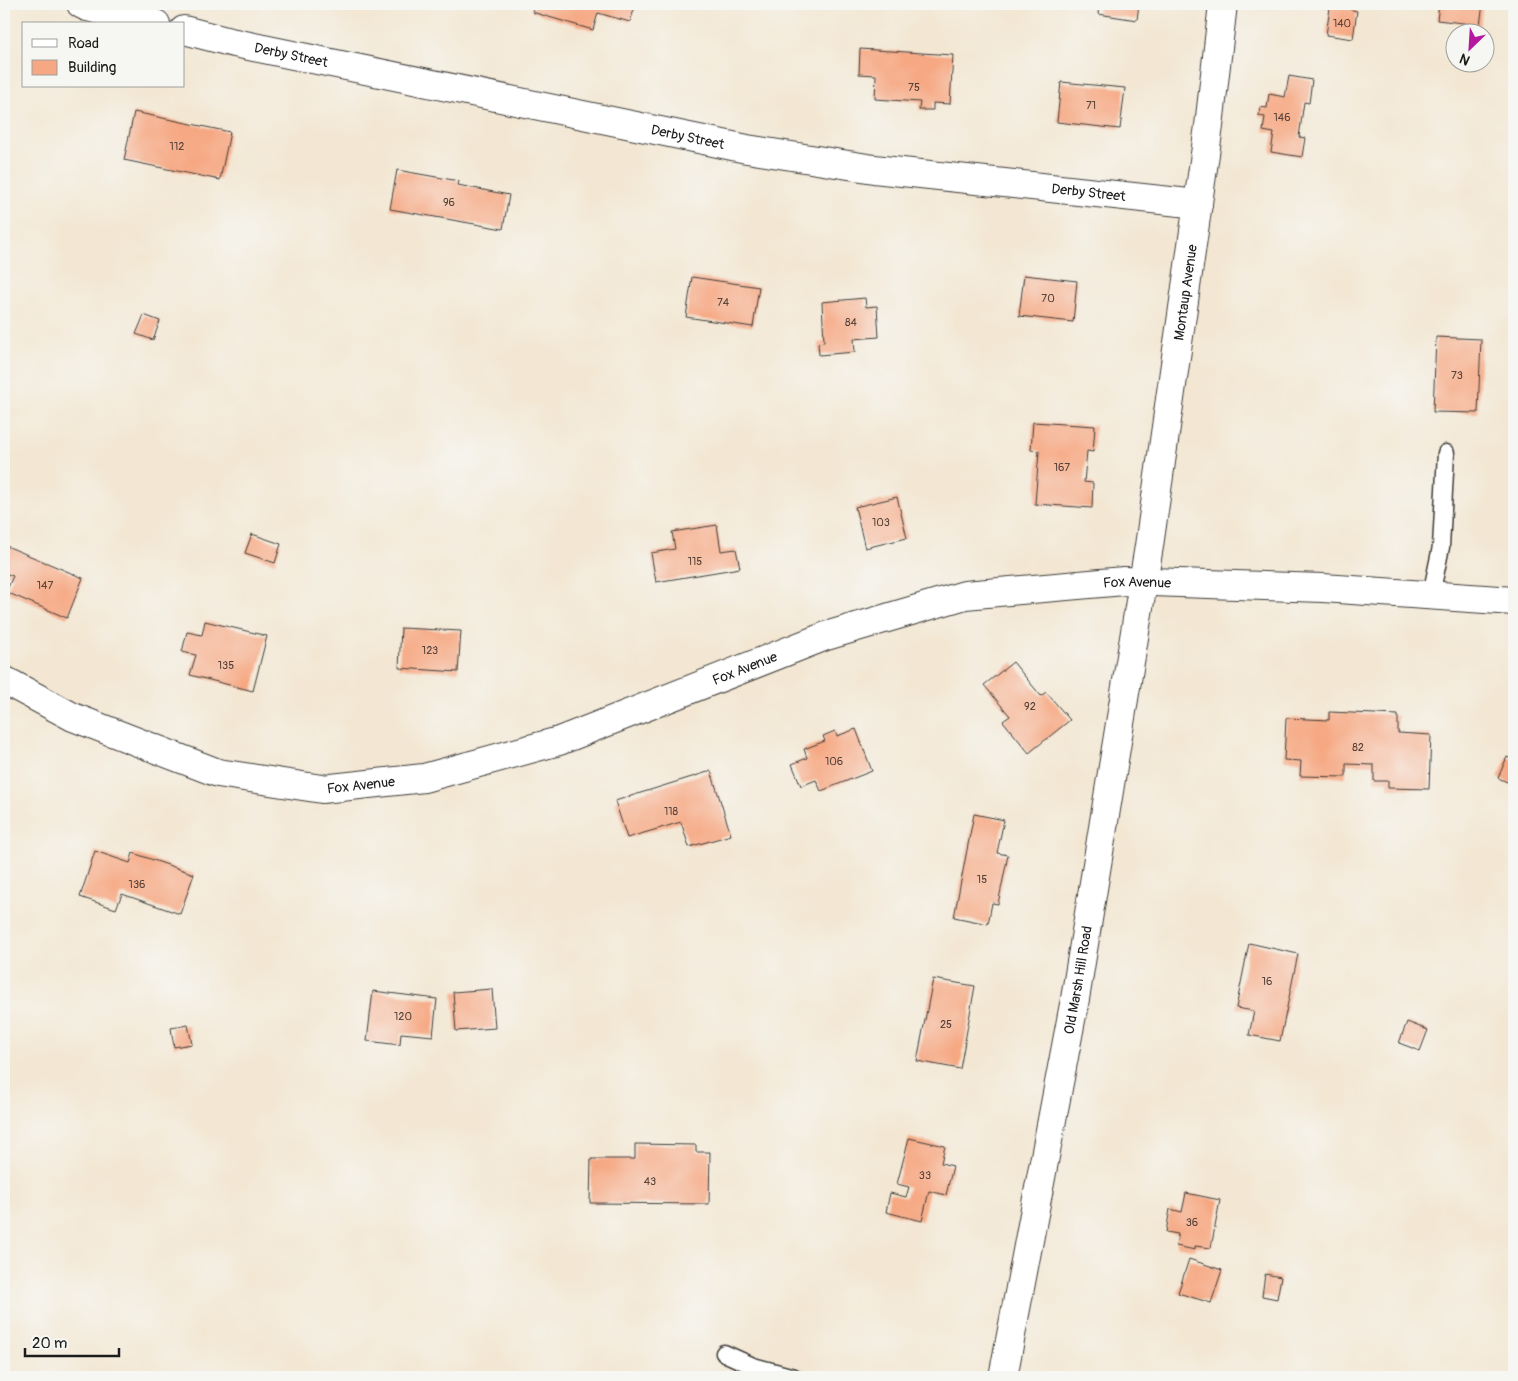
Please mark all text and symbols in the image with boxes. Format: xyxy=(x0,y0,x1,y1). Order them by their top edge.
house number: 140 xyxy=(1333,17,1351,30)
legend xyxy=(22,22,185,88)
north arrow xyxy=(1446,22,1496,72)
text: Road xyxy=(68,34,99,53)
street label: Derby Street xyxy=(253,39,330,71)
text: N xyxy=(1457,50,1473,69)
text: Building xyxy=(68,58,116,77)
house number: 75 xyxy=(908,81,920,94)
house number: 71 xyxy=(1086,99,1096,112)
house number: 146 xyxy=(1273,111,1291,124)
street label: Derby Street xyxy=(650,121,726,153)
house number: 112 xyxy=(170,140,184,153)
street label: Derby Street xyxy=(1051,180,1127,205)
house number: 96 xyxy=(443,196,455,209)
street label: Montaup Avenue xyxy=(1170,243,1201,342)
house number: 70 xyxy=(1041,292,1055,305)
house number: 74 xyxy=(717,296,730,309)
house number: 84 xyxy=(845,316,858,329)
house number: 73 xyxy=(1451,369,1463,382)
house number: 167 xyxy=(1054,461,1070,474)
house number: 103 xyxy=(872,516,890,529)
house number: 115 xyxy=(688,555,702,568)
street label: Fox Avenue xyxy=(1102,572,1172,591)
house number: 147 xyxy=(37,579,53,592)
house number: 123 xyxy=(422,644,438,657)
street label: Fox Avenue xyxy=(710,648,780,688)
house number: 135 xyxy=(218,659,234,672)
house number: 92 xyxy=(1024,700,1036,713)
house number: 82 xyxy=(1352,741,1364,754)
house number: 106 xyxy=(825,755,843,768)
street label: Fox Avenue xyxy=(326,773,396,797)
house number: 118 xyxy=(664,805,679,818)
house number: 15 xyxy=(977,873,987,886)
house number: 136 xyxy=(129,878,145,891)
street label: Old Marsh Hill Road xyxy=(1060,924,1095,1036)
house number: 16 xyxy=(1262,975,1272,988)
house number: 120 xyxy=(394,1010,412,1023)
house number: 25 xyxy=(940,1018,952,1031)
house number: 33 xyxy=(919,1169,931,1182)
house number: 43 xyxy=(644,1175,656,1188)
house number: 36 xyxy=(1186,1216,1198,1229)
scale bar xyxy=(25,1326,119,1358)
text: 20 m xyxy=(32,1334,67,1353)

